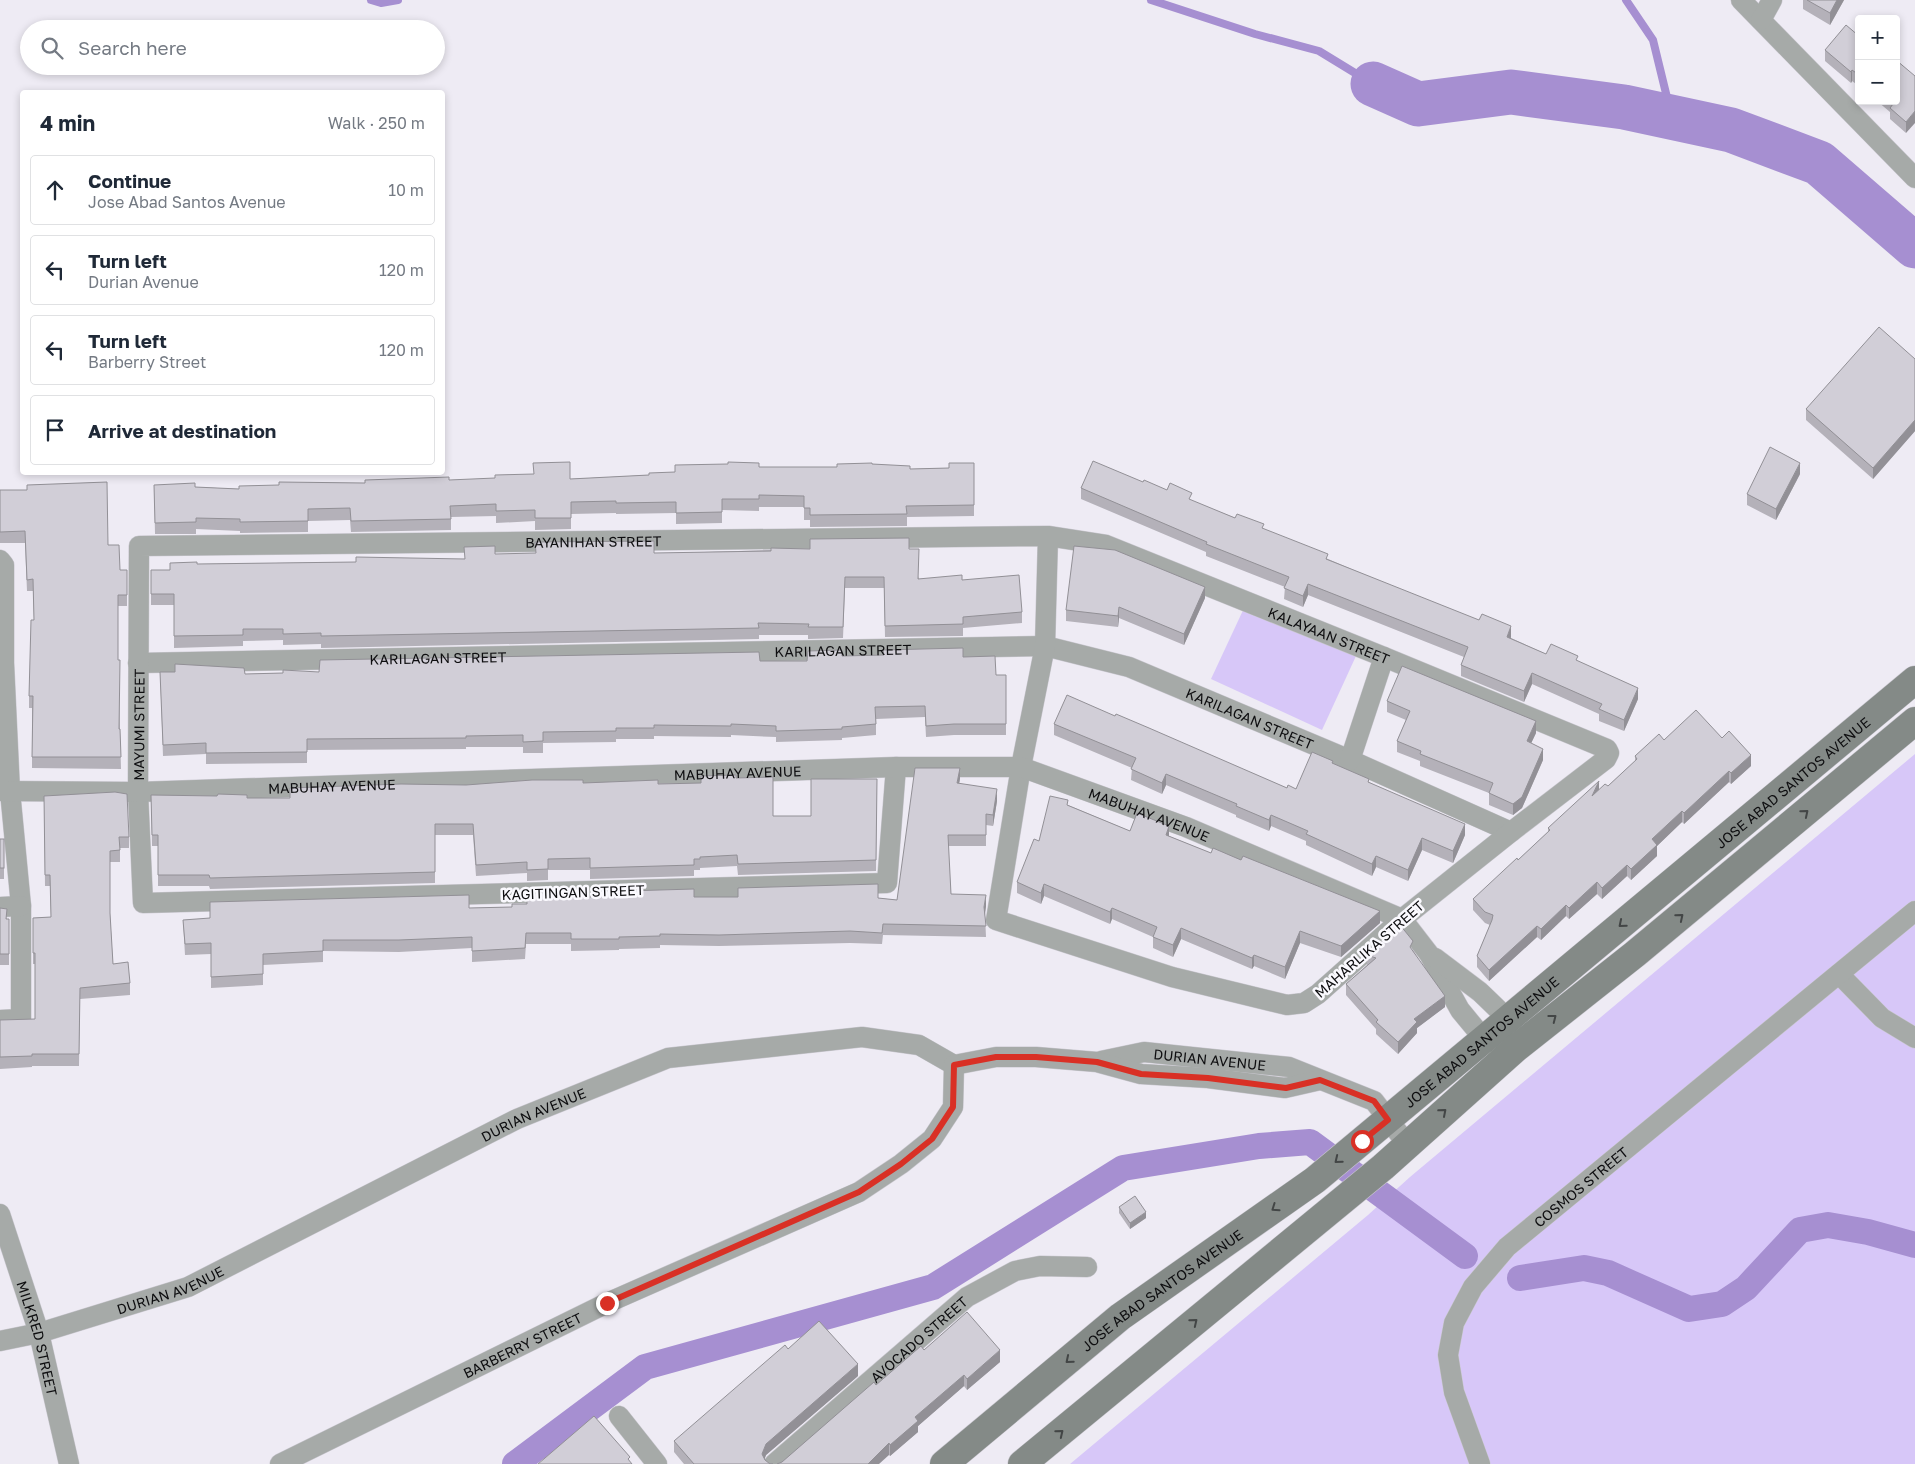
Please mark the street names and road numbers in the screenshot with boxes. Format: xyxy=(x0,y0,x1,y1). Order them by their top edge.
street label: BAYANIHAN STREET xyxy=(525,532,662,550)
street label: KALAYAAN STREET xyxy=(1266,603,1393,667)
street label: KARILAGAN STREET xyxy=(774,640,912,660)
street label: KARILAGAN STREET xyxy=(369,648,507,667)
street label: MAYUMI STREET xyxy=(130,668,147,781)
street label: KARILAGAN STREET xyxy=(1184,684,1317,752)
street label: JOSE ABAD SANTOS AVENUE xyxy=(1712,713,1873,851)
street label: MABUHAY AVENUE xyxy=(674,762,802,783)
street label: MABUHAY AVENUE xyxy=(268,775,396,796)
street label: MABUHAY AVENUE xyxy=(1086,784,1212,845)
street label: KAGITINGAN STREET xyxy=(501,881,645,903)
street label: MAHARLIKA STREET xyxy=(1311,897,1427,1001)
street label: JOSE ABAD SANTOS AVENUE xyxy=(1401,972,1562,1111)
street label: DURIAN AVENUE xyxy=(1153,1045,1267,1073)
street label: DURIAN AVENUE xyxy=(478,1084,588,1145)
street label: COSMOS STREET xyxy=(1530,1143,1631,1230)
street label: JOSE ABAD SANTOS AVENUE xyxy=(1077,1225,1246,1354)
street label: DURIAN AVENUE xyxy=(115,1262,226,1317)
street label: MILKRED STREET xyxy=(14,1279,62,1398)
street label: AVOCADO STREET xyxy=(866,1292,971,1386)
street label: BARBERRY STREET xyxy=(460,1308,585,1381)

